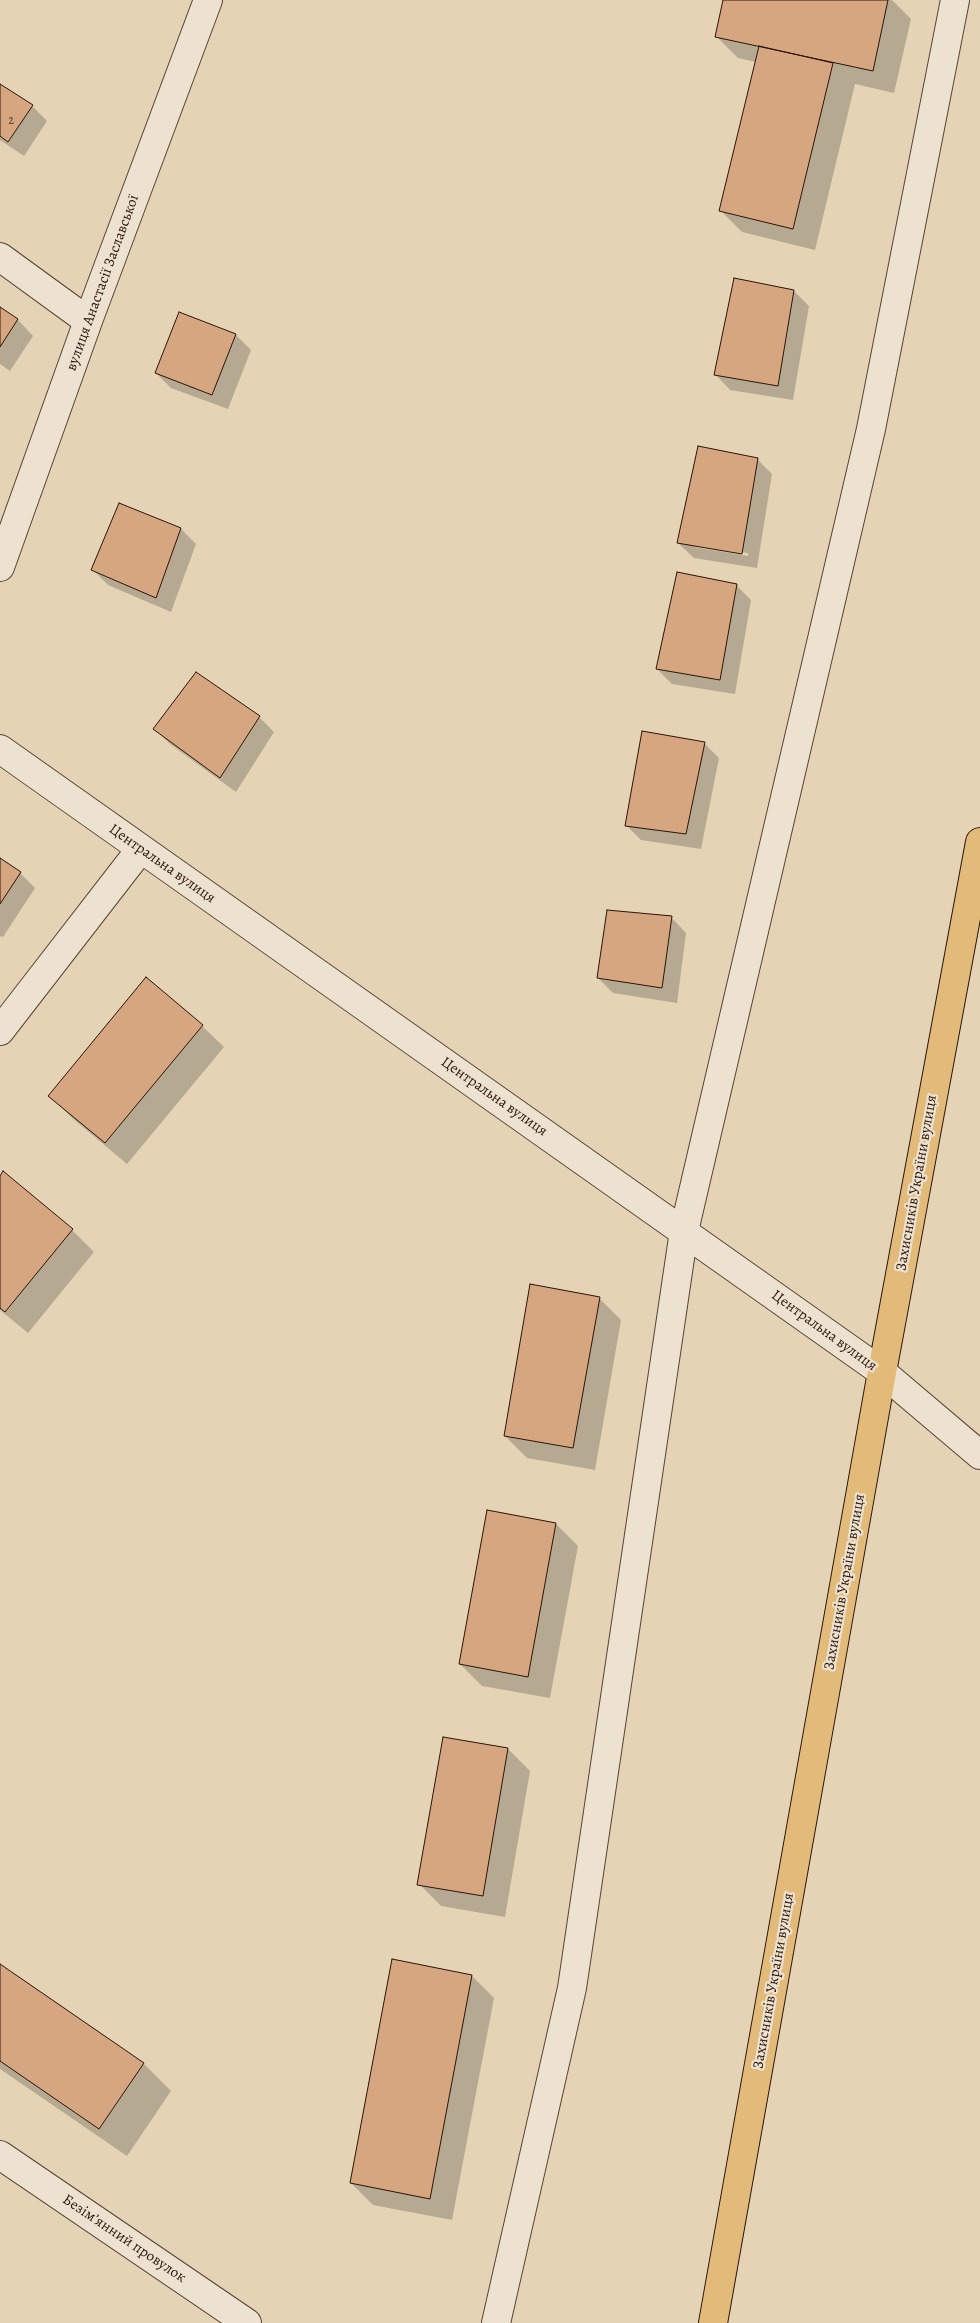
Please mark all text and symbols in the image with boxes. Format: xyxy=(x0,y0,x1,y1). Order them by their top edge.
house number: 2 xyxy=(8,114,14,128)
street label: вулиця Анастасії Заславської xyxy=(63,193,143,373)
street label: Центральна вулиця xyxy=(105,820,219,908)
street label: Центральна вулиця xyxy=(437,1053,551,1141)
street label: Захисників України вулиця xyxy=(893,1094,941,1272)
street label: Центральна вулиця xyxy=(768,1287,880,1375)
street label: Захисників України вулиця xyxy=(821,1493,869,1671)
street label: Захисників України вулиця xyxy=(750,1892,798,2070)
street label: Безімʼянний провулок xyxy=(59,2191,189,2287)

